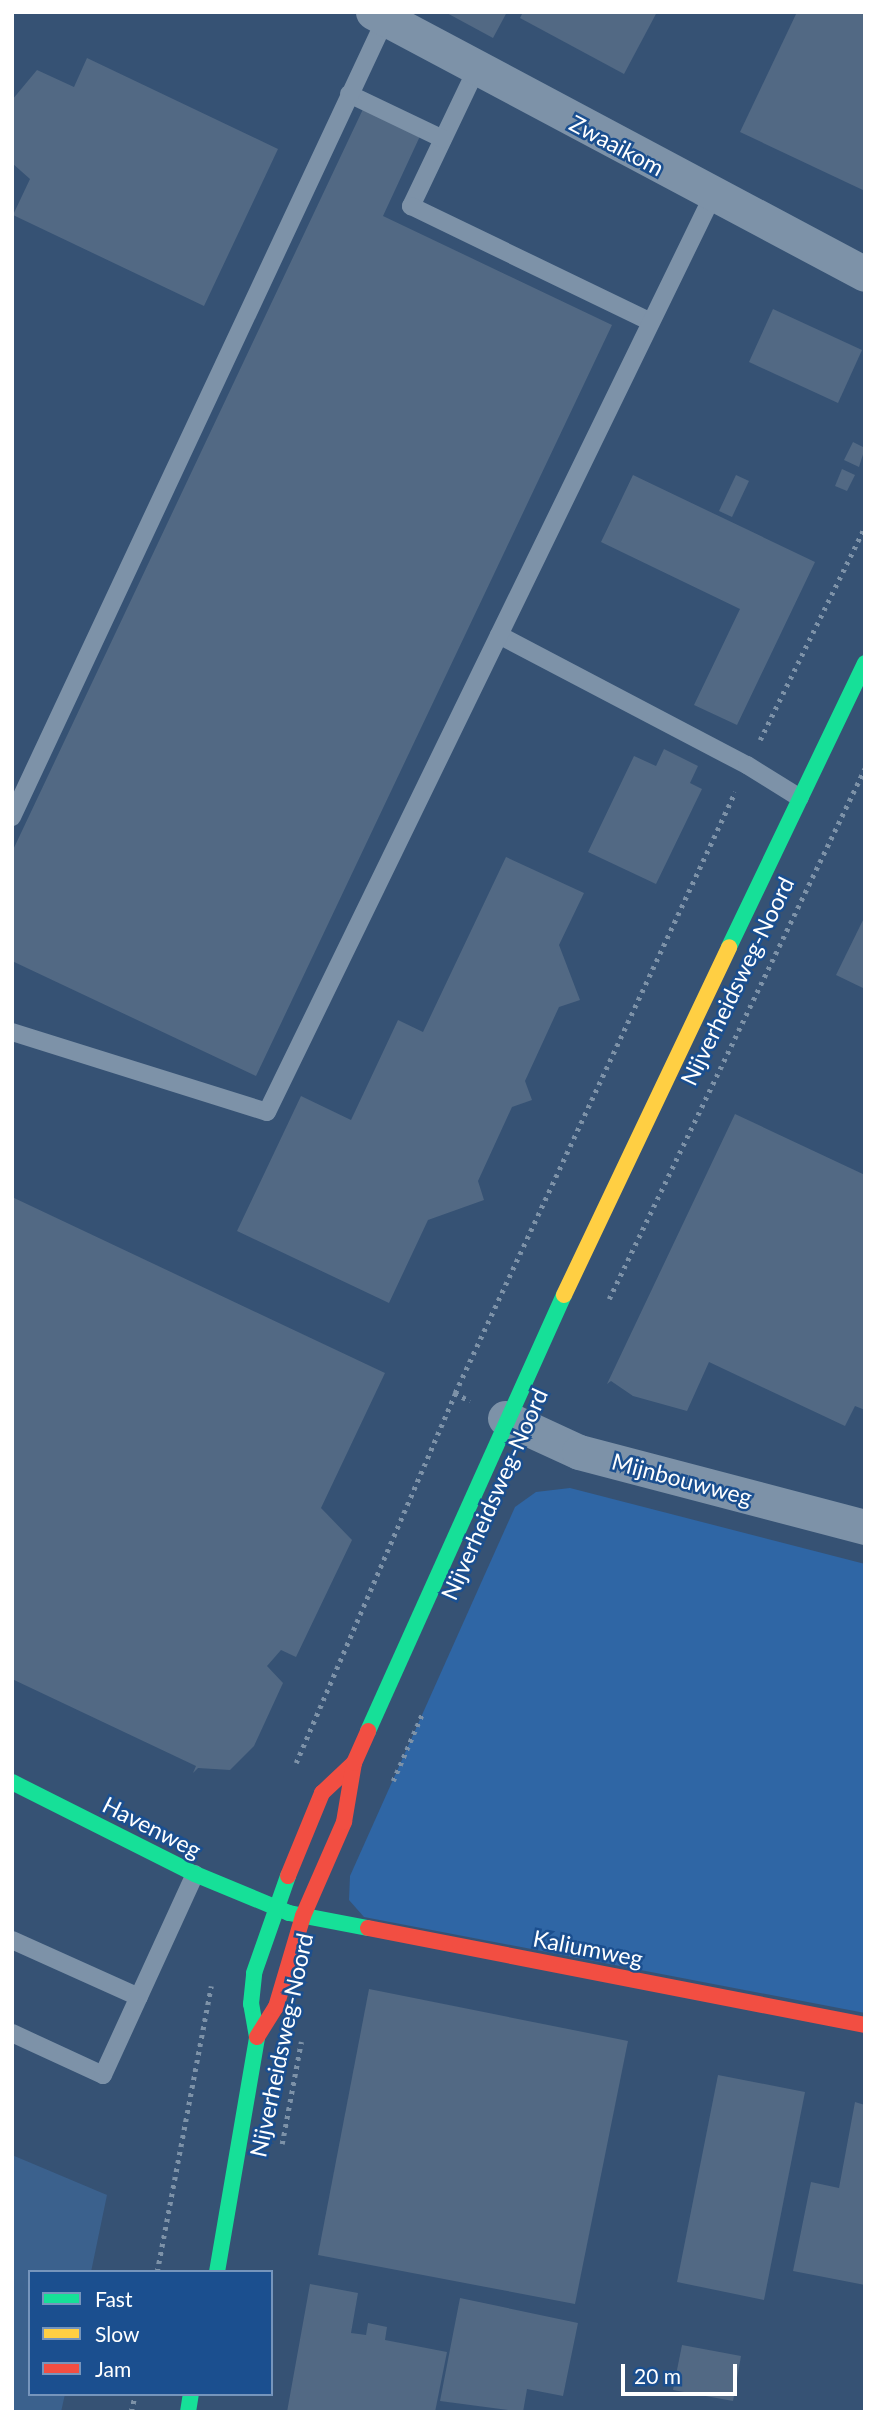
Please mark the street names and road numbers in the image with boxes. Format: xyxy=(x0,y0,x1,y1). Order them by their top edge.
street label: Zwaaikom xyxy=(565,109,669,181)
street label: Nijverheidsweg-Noord xyxy=(675,872,799,1090)
street label: Nijverheidsweg-Noord xyxy=(435,1384,553,1604)
street label: Mijnbouwweg xyxy=(609,1447,755,1511)
street label: Havenweg xyxy=(98,1790,206,1864)
street label: Kaliumweg xyxy=(531,1924,645,1972)
street label: Nijverheidsweg-Noord xyxy=(244,1930,318,2160)

